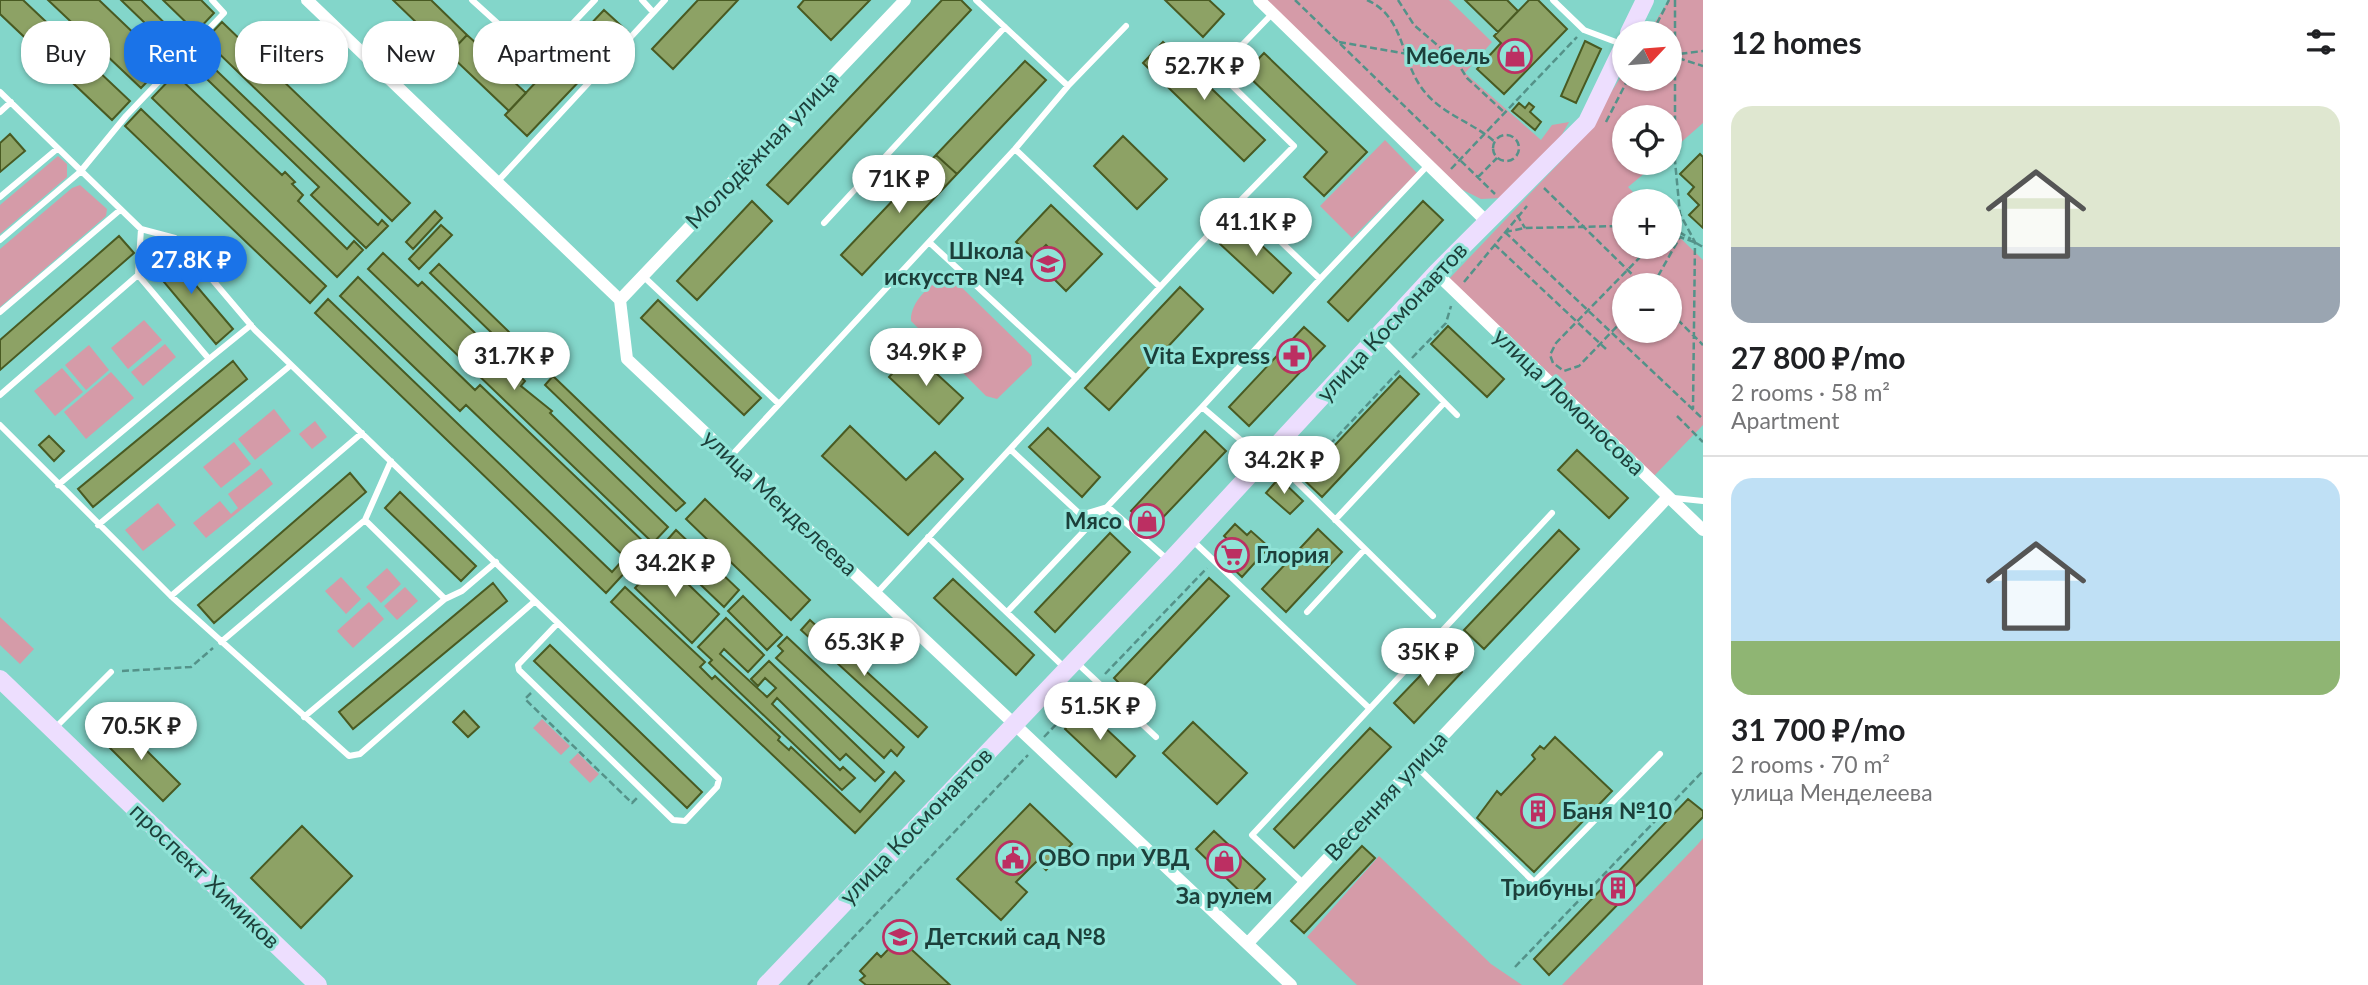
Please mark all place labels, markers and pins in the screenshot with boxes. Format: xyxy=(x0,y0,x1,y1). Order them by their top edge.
shop icon: Мебель xyxy=(1496,37,1534,75)
place label: Мебель xyxy=(1406,41,1490,69)
pin: 52.7K ₽ xyxy=(1139,42,1269,102)
pin: 71K ₽ xyxy=(850,156,948,215)
pin: 41.1K ₽ xyxy=(1191,198,1321,258)
pin: 27.8K ₽ xyxy=(126,236,256,296)
place label: Школа искусств №4 xyxy=(884,236,1024,290)
school or university icon: Школа искусств №4 xyxy=(1029,245,1067,283)
pin: 34.9K ₽ xyxy=(861,328,991,388)
pin: 31.7K ₽ xyxy=(449,332,579,392)
pharmacy icon: Vita Express xyxy=(1275,337,1313,375)
place label: Vita Express xyxy=(1142,341,1270,369)
pin: 34.2K ₽ xyxy=(1219,436,1349,496)
shop icon: Мясо xyxy=(1128,502,1166,540)
place label: Мясо xyxy=(1065,506,1122,534)
supermarket icon: Глория xyxy=(1213,536,1251,574)
pin: 34.2K ₽ xyxy=(610,540,740,599)
place label: Глория xyxy=(1256,540,1329,568)
pin: 65.3K ₽ xyxy=(799,618,929,678)
pin: 35K ₽ xyxy=(1379,628,1477,688)
pin: 51.5K ₽ xyxy=(1035,682,1165,742)
pin: 70.5K ₽ xyxy=(76,702,206,762)
building icon: Баня №10 xyxy=(1519,792,1557,830)
place label: Баня №10 xyxy=(1562,796,1672,824)
public building icon: ОВО при УВД xyxy=(994,839,1032,877)
shop icon: За рулем xyxy=(1205,842,1243,880)
place label: ОВО при УВД xyxy=(1038,843,1190,871)
building icon: Трибуны xyxy=(1599,869,1637,907)
place label: Трибуны xyxy=(1501,873,1594,901)
place label: За рулем xyxy=(1176,881,1272,909)
school or university icon: Детский сад №8 xyxy=(881,918,919,956)
place label: Детский сад №8 xyxy=(925,922,1106,950)

